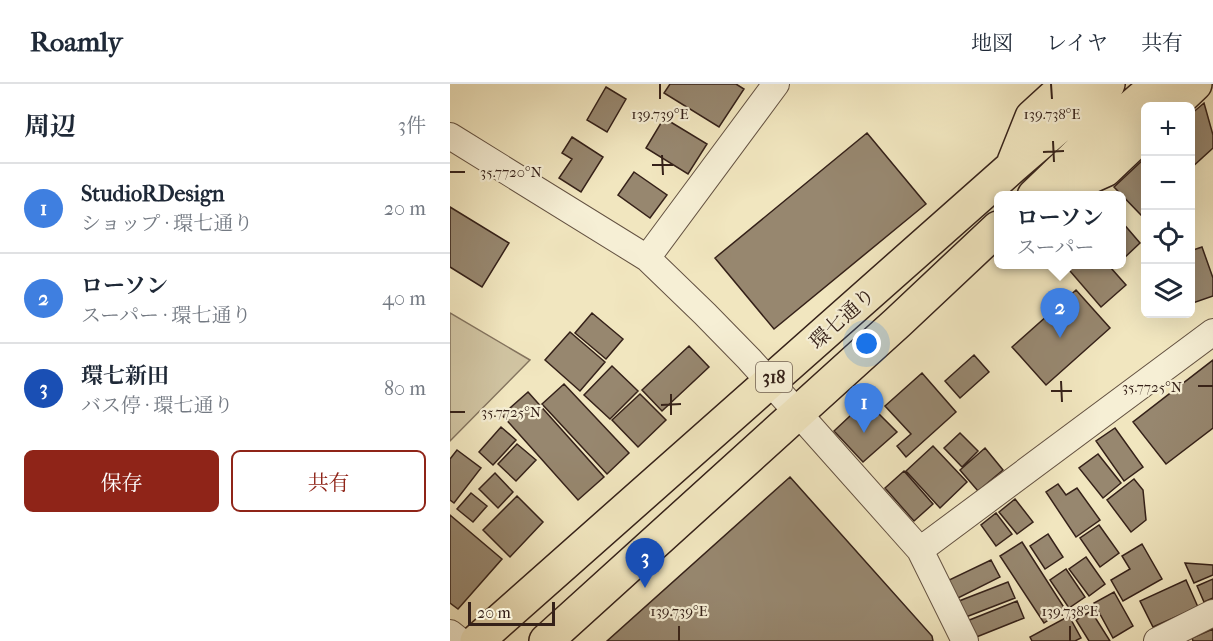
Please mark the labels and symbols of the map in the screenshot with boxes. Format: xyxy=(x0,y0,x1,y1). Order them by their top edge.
text: 139.739°E xyxy=(631,105,689,123)
text: 139.738°E xyxy=(1024,105,1080,123)
text: 35.7720°N xyxy=(480,163,543,181)
street label: 環七通り xyxy=(805,283,880,354)
pin: 2 xyxy=(1040,288,1080,338)
your location xyxy=(852,329,881,358)
road number: 318 xyxy=(756,362,792,392)
text: 35.7725°N xyxy=(1122,378,1183,396)
pin: 1 xyxy=(844,384,884,433)
text: 35.7725°N xyxy=(481,403,542,421)
pin: 3 xyxy=(626,538,664,588)
scale bar xyxy=(468,599,555,626)
text: 139.739°E xyxy=(650,602,708,620)
text: 139.738°E xyxy=(1042,602,1098,620)

